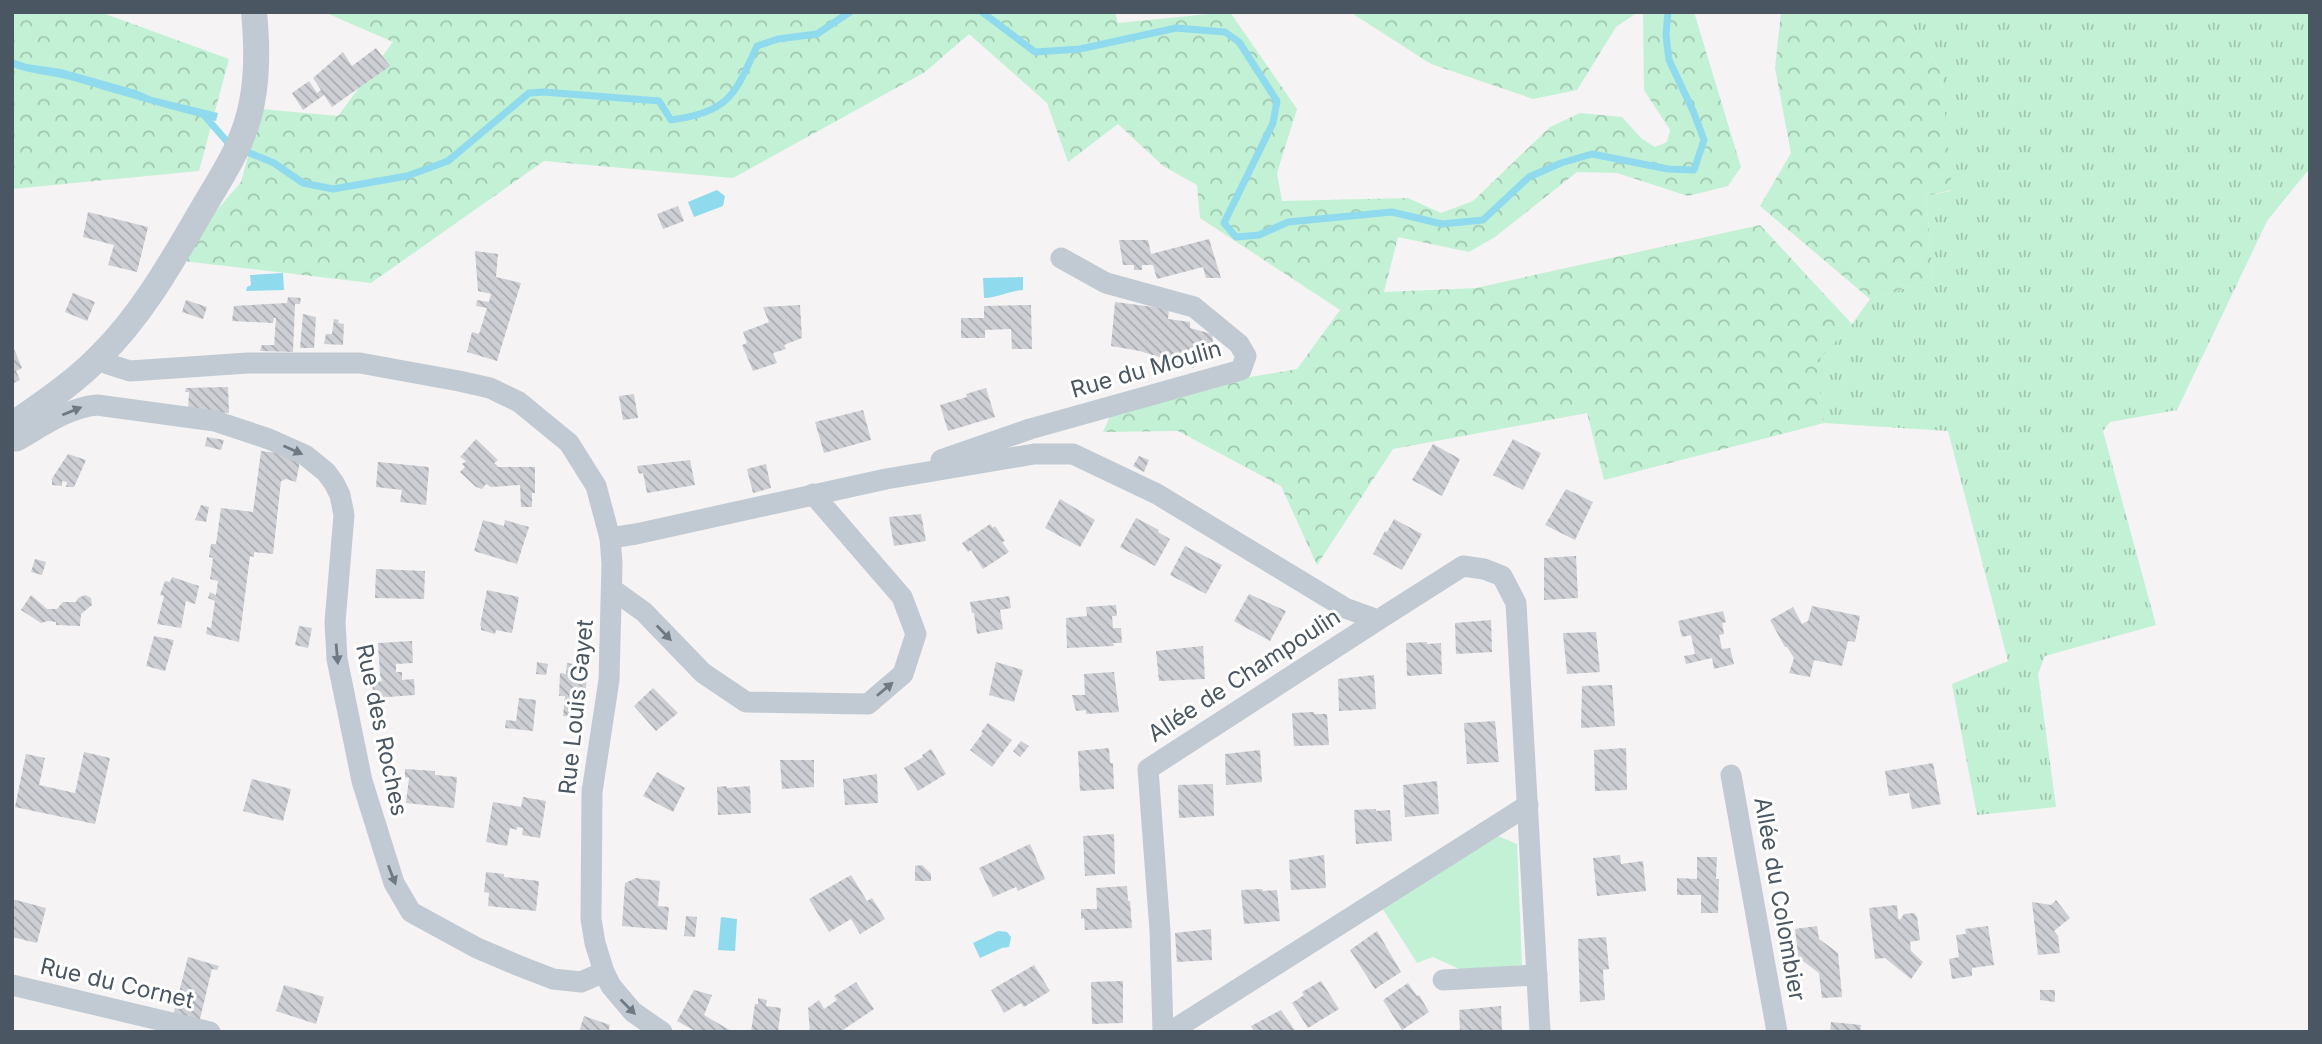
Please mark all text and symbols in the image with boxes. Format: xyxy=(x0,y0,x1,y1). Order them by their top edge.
street label: Rue du Moulin xyxy=(1067,334,1225,404)
one-way arrow xyxy=(62,405,83,416)
one-way arrow xyxy=(282,445,303,456)
street label: Allée de Champoulin xyxy=(1142,602,1346,748)
street label: Rue Louis Gayet xyxy=(553,618,599,796)
one-way arrow xyxy=(656,625,672,641)
street label: Rue des Roches xyxy=(350,642,414,818)
one-way arrow xyxy=(332,643,343,665)
one-way arrow xyxy=(876,682,894,697)
street label: Allée du Colombier xyxy=(1748,795,1812,1003)
one-way arrow xyxy=(386,864,397,885)
street label: Rue du Cornet xyxy=(38,952,197,1014)
one-way arrow xyxy=(619,998,636,1014)

